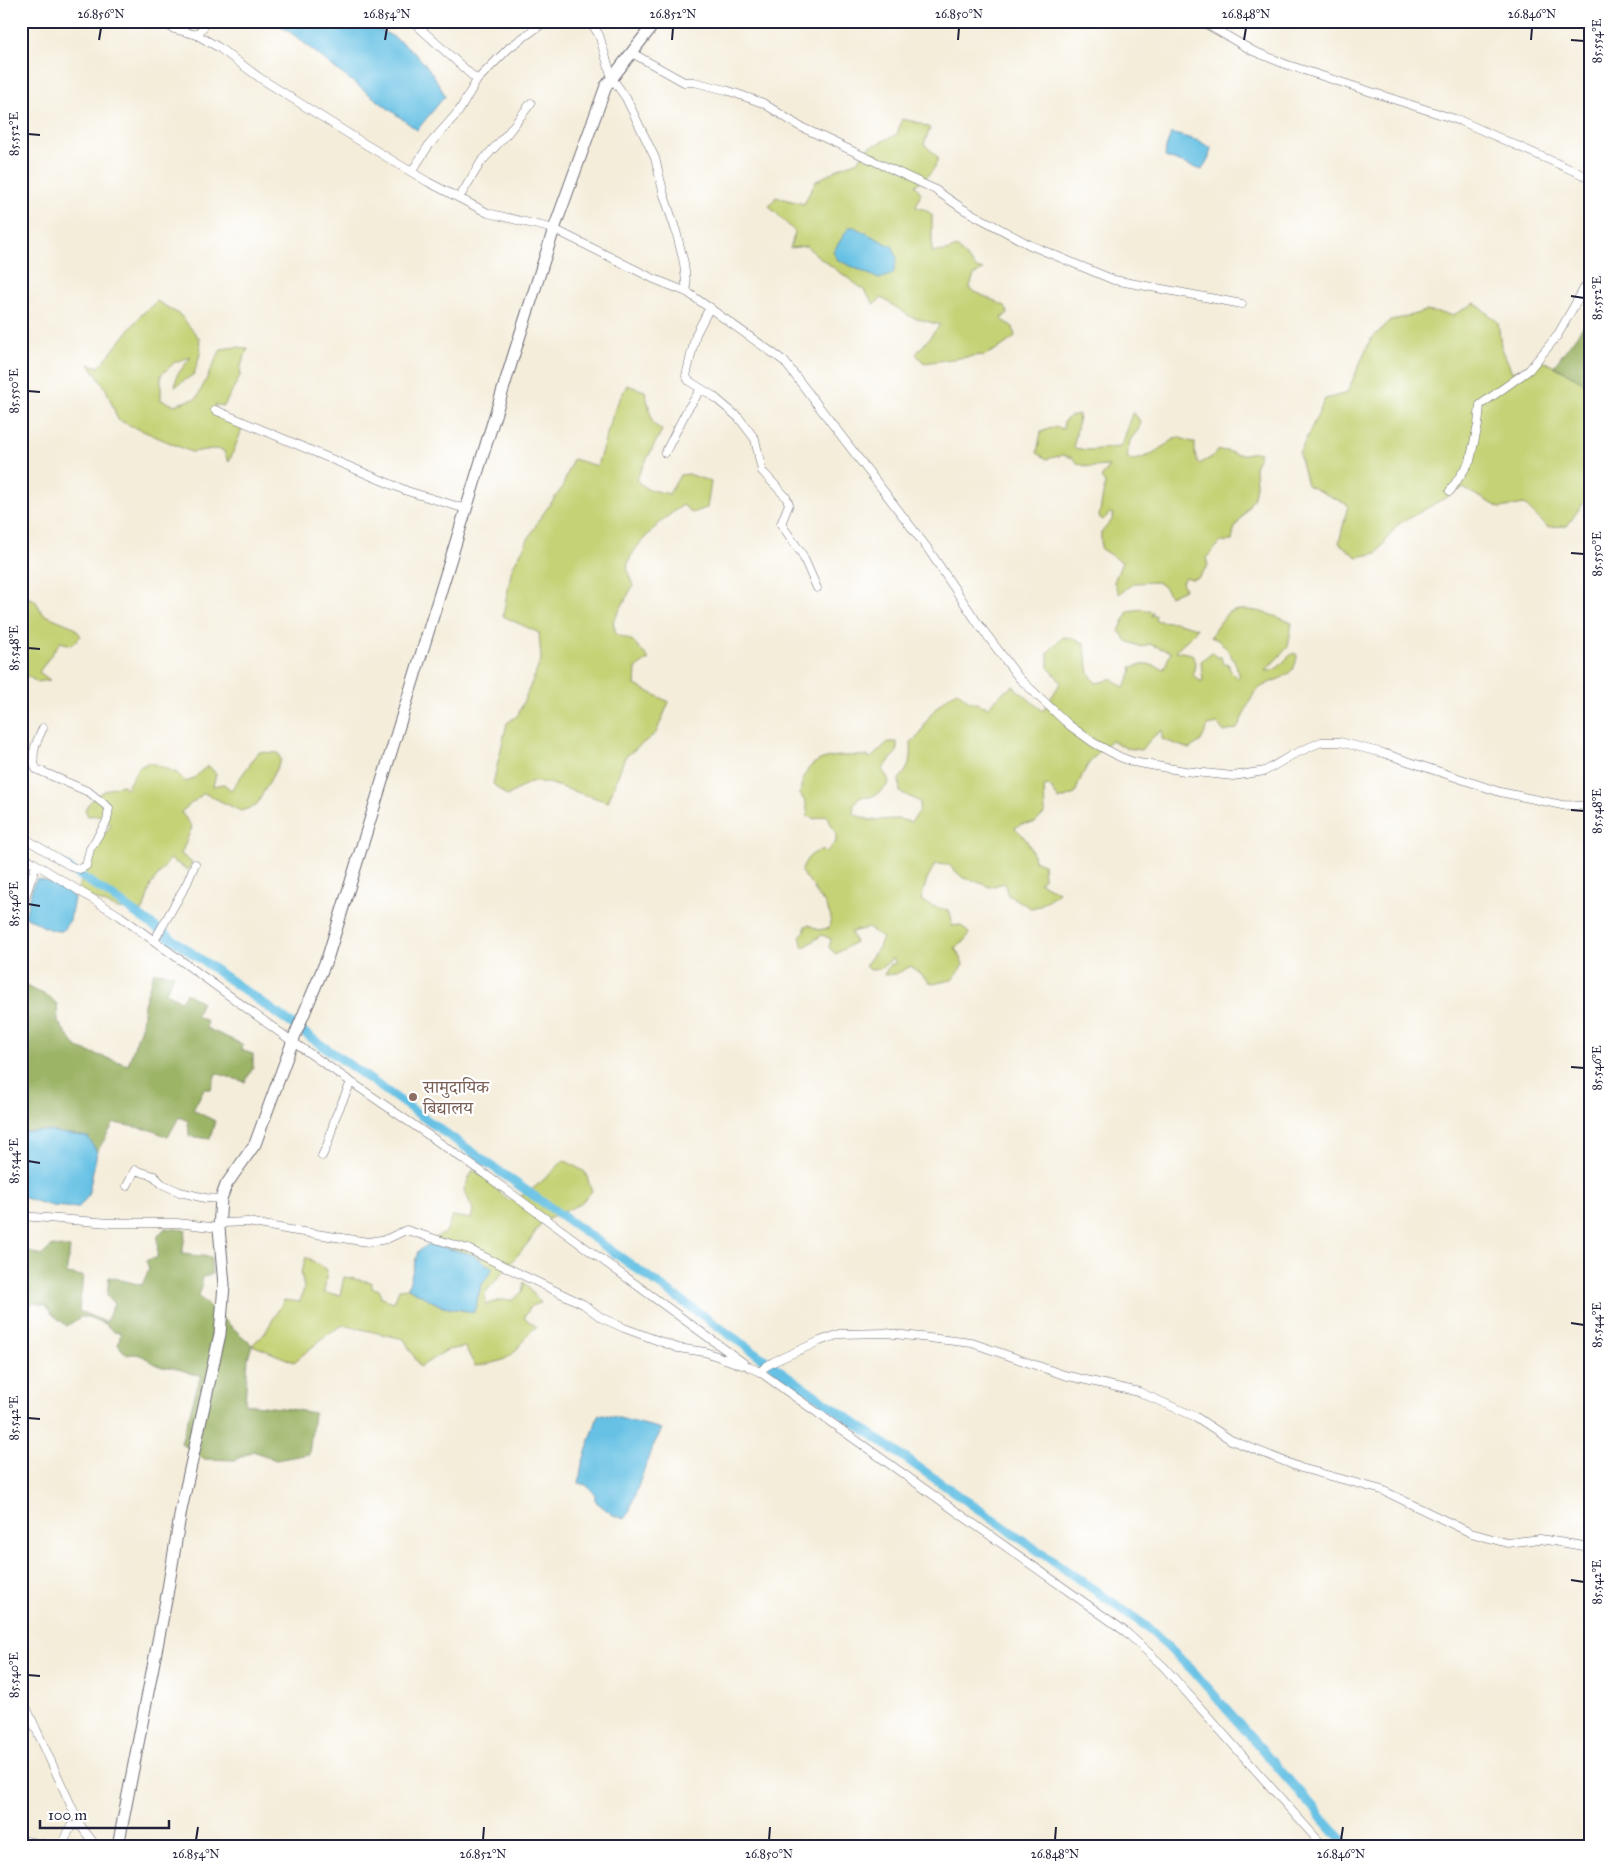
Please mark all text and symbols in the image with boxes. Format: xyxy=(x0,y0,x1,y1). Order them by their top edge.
text: 26.856°N xyxy=(77,7,125,21)
text: 26.854°N xyxy=(363,7,411,21)
text: 26.852°N xyxy=(650,7,696,21)
text: 26.850°N xyxy=(935,7,983,21)
text: 26.848°N xyxy=(1222,7,1270,21)
text: 26.846°N xyxy=(1508,7,1556,21)
text: 85.554°E xyxy=(1590,18,1604,63)
text: 85.552°E xyxy=(7,112,21,156)
text: 85.552°E xyxy=(1590,276,1604,320)
text: 85.550°E xyxy=(7,368,21,414)
text: 85.550°E xyxy=(1590,531,1604,577)
text: 85.548°E xyxy=(7,625,21,671)
text: 85.548°E xyxy=(1590,788,1604,834)
text: 85.546°E xyxy=(7,881,21,927)
text: 85.546°E xyxy=(1590,1045,1604,1091)
place label: सामुदायिक बिद्यालय xyxy=(422,1076,490,1119)
marker: सामुदायिक बिद्यालय xyxy=(407,1091,419,1103)
text: 85.544°E xyxy=(7,1138,21,1184)
text: 85.544°E xyxy=(1590,1302,1604,1348)
text: 85.542°E xyxy=(7,1395,21,1440)
text: 85.542°E xyxy=(1590,1559,1604,1604)
text: 85.540°E xyxy=(7,1652,21,1698)
scale bar xyxy=(40,1797,169,1829)
text: 100 m xyxy=(48,1806,88,1824)
text: 26.854°N xyxy=(172,1847,220,1861)
text: 26.852°N xyxy=(460,1847,506,1861)
text: 26.850°N xyxy=(745,1847,793,1861)
text: 26.848°N xyxy=(1031,1847,1079,1861)
text: 26.846°N xyxy=(1317,1847,1365,1861)

